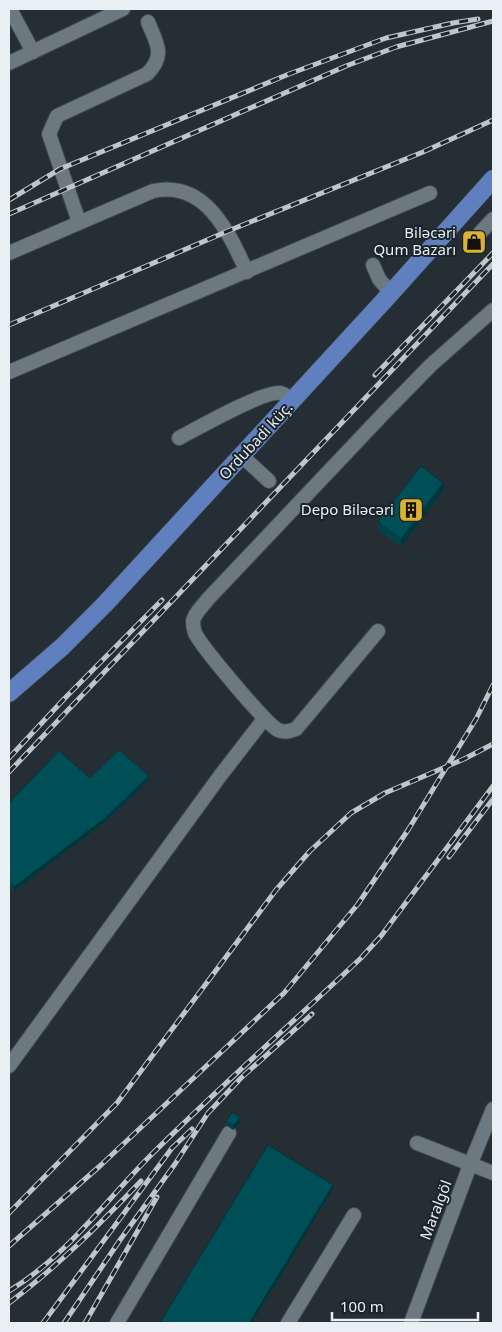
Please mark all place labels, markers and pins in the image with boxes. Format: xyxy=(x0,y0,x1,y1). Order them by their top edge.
place label: Biləcəri Qum Bazarı xyxy=(373,222,456,259)
shop icon: Biləcəri Qum Bazarı xyxy=(461,229,487,255)
building icon: Depo Biləcəri xyxy=(398,497,424,523)
place label: Depo Biləcəri xyxy=(301,499,394,519)

